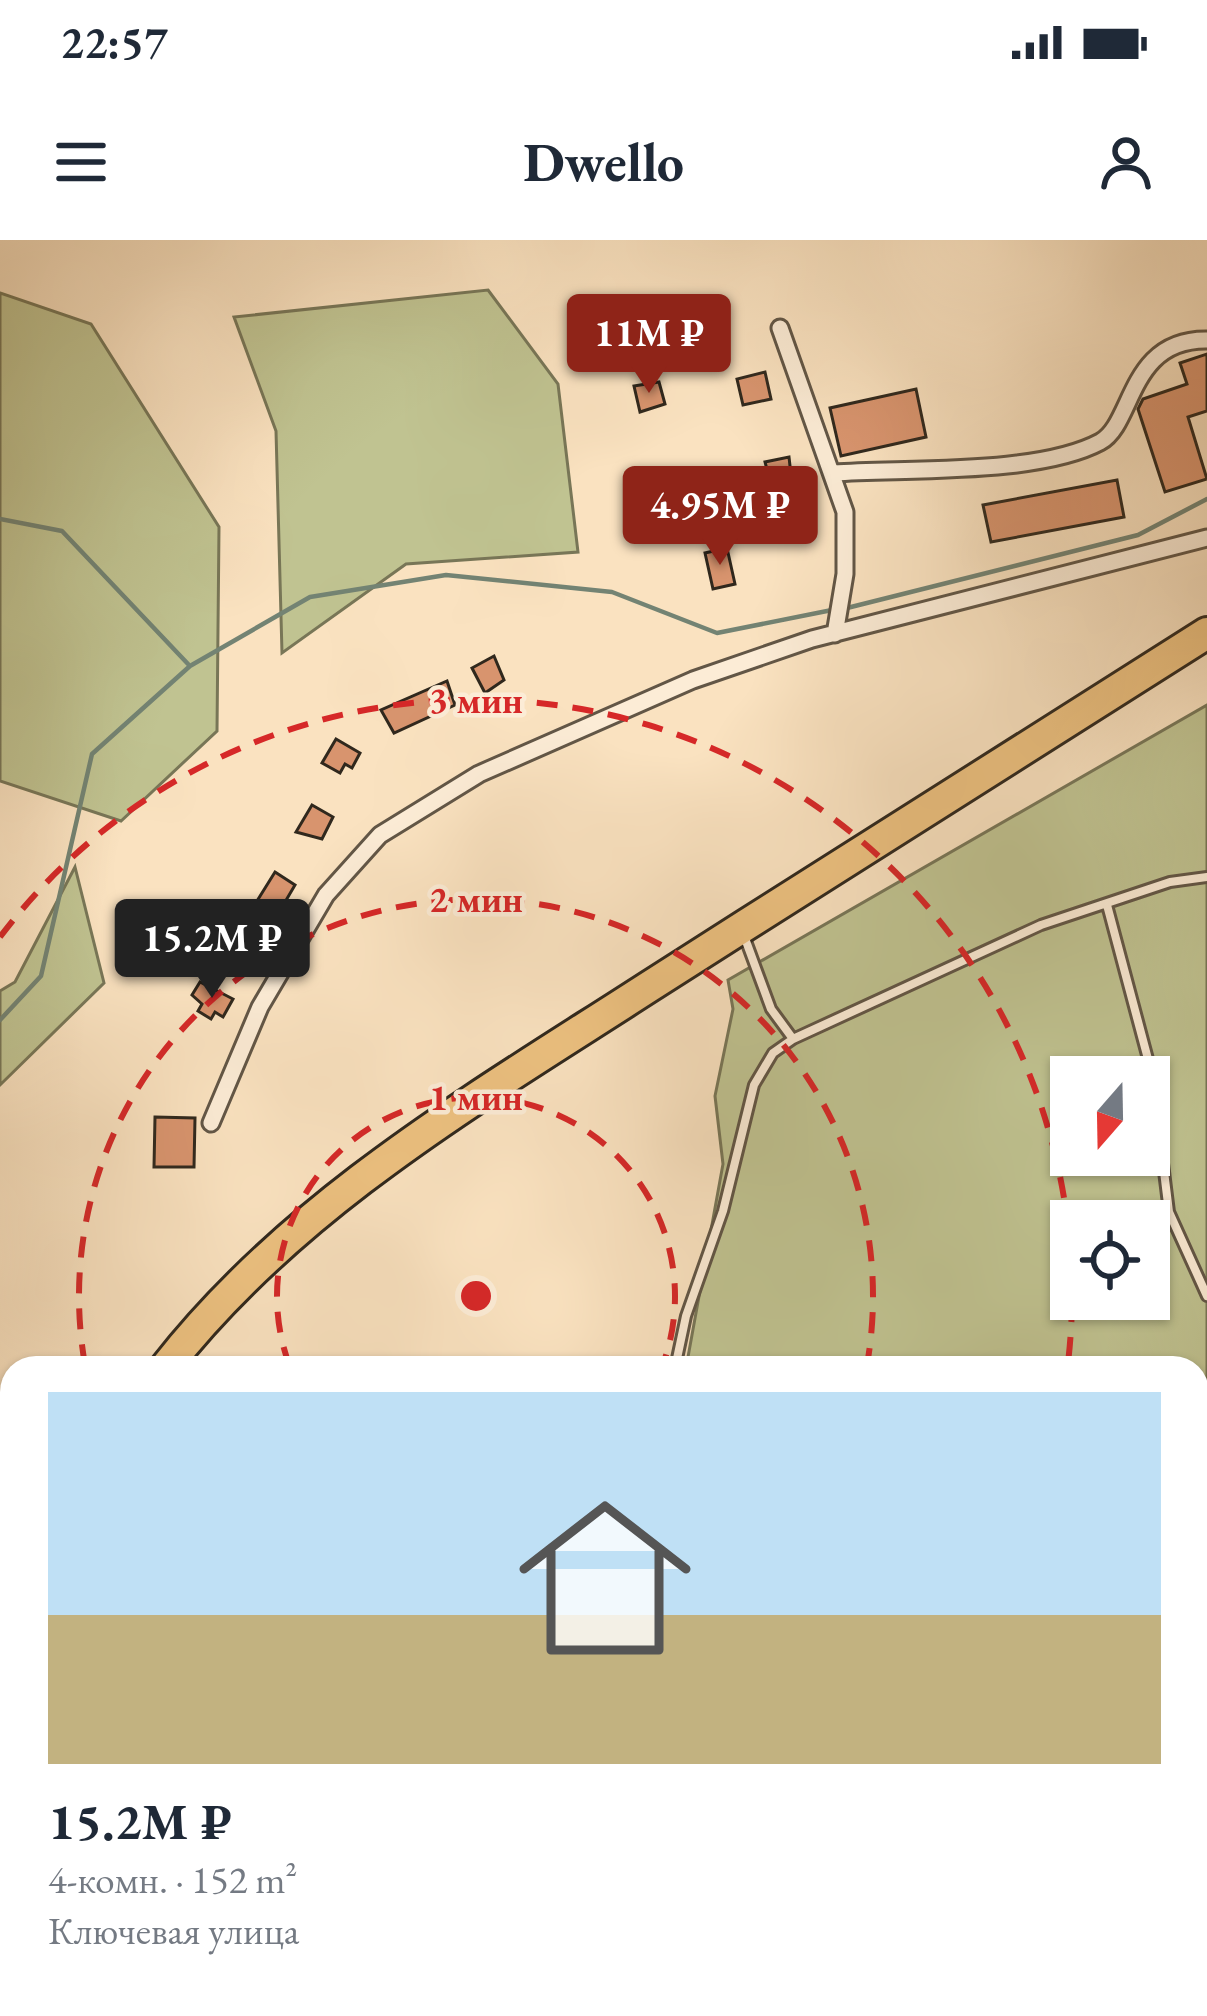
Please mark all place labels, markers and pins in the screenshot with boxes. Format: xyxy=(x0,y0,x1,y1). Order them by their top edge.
pin: 11M ₽ xyxy=(565,294,733,396)
pin: 4.95M ₽ xyxy=(609,466,831,568)
pin: 15.2M ₽ xyxy=(101,899,323,1001)
centre of rings xyxy=(455,1275,497,1317)

